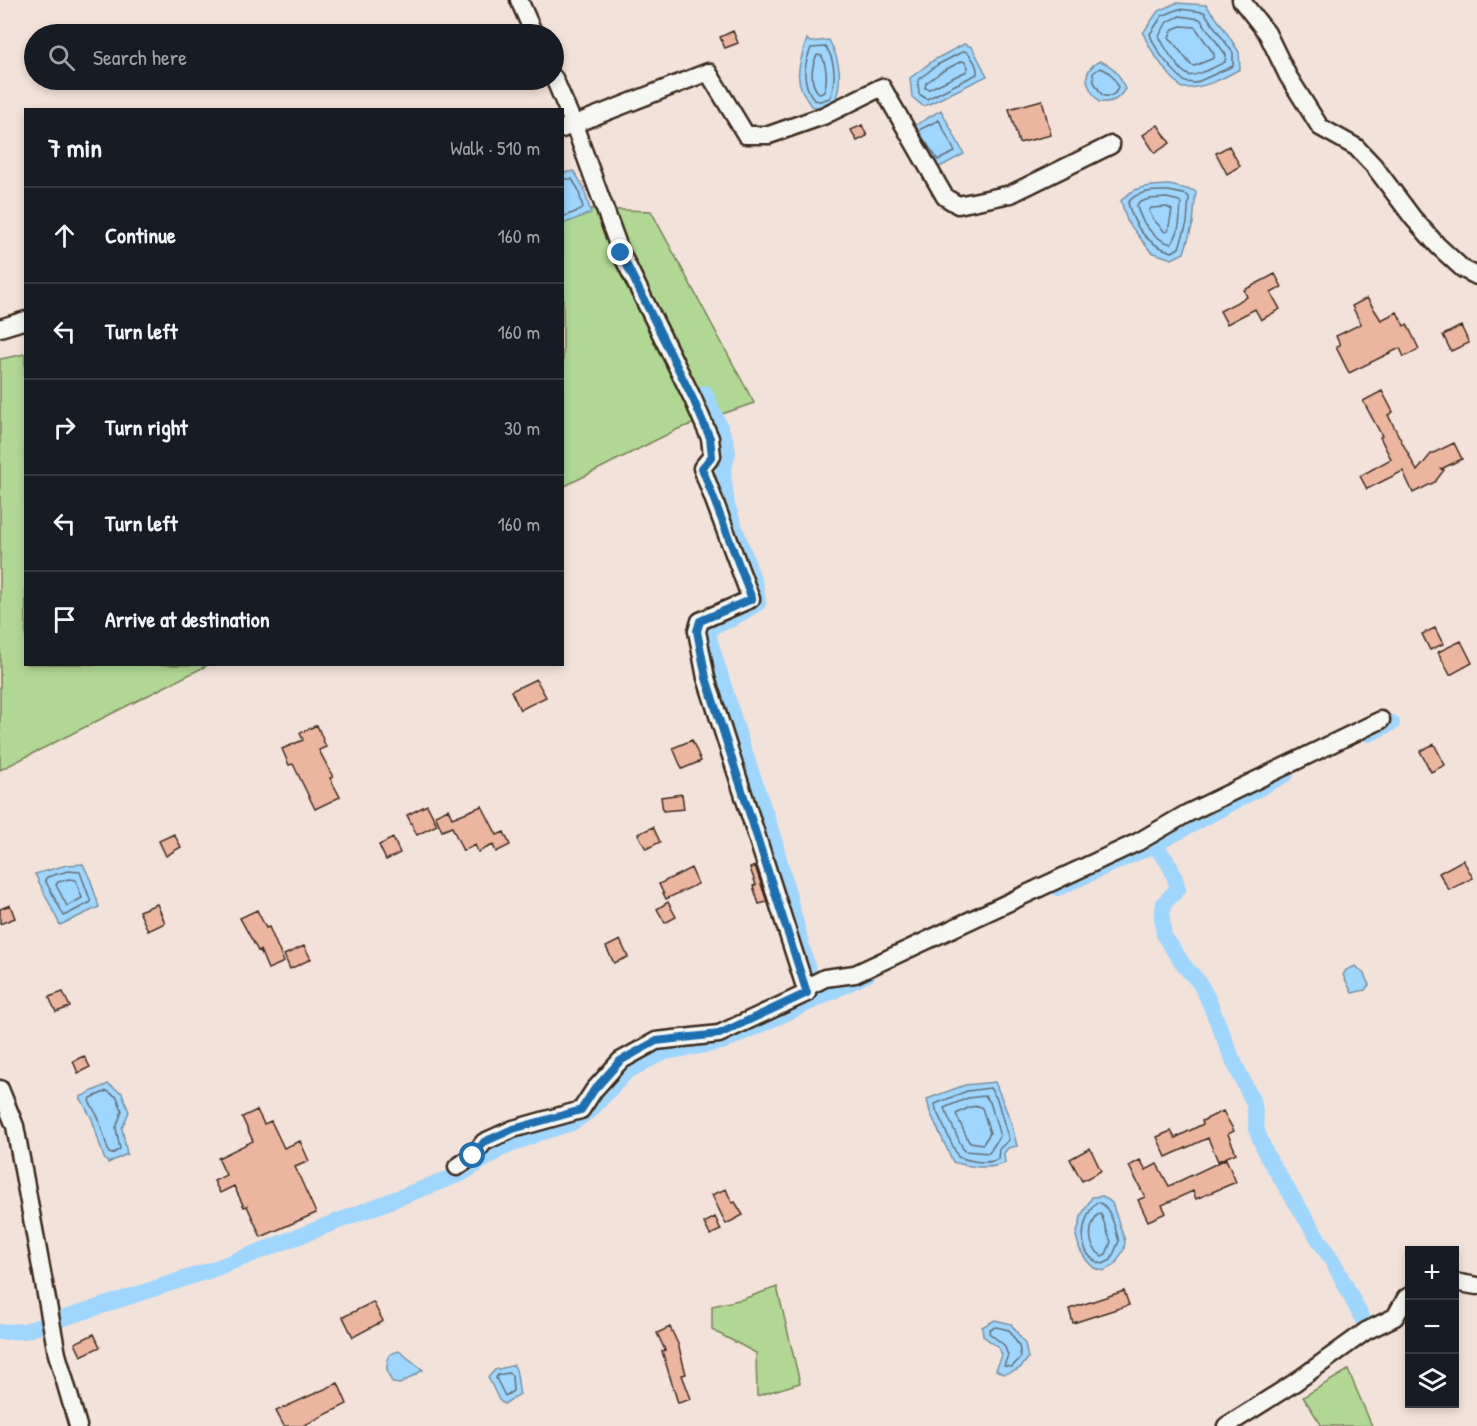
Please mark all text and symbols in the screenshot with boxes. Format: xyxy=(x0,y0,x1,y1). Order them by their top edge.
search box xyxy=(24,24,564,90)
icon: search xyxy=(45,41,78,74)
text: Search here xyxy=(93,42,187,72)
text: 7 min xyxy=(48,130,102,165)
text: Walk · 510 m xyxy=(450,134,540,161)
icon: ahead xyxy=(48,219,81,252)
text: Continue xyxy=(105,220,176,250)
text: 160 m xyxy=(498,222,540,249)
route end xyxy=(607,239,633,265)
icon: left xyxy=(48,315,81,348)
text: Turn left xyxy=(105,316,178,346)
text: 160 m xyxy=(498,318,540,345)
icon: right xyxy=(48,411,81,444)
text: Turn right xyxy=(105,412,188,442)
text: 30 m xyxy=(504,414,540,441)
icon: left xyxy=(48,507,81,540)
text: Turn left xyxy=(105,508,178,538)
text: 160 m xyxy=(498,510,540,537)
icon: arrive xyxy=(48,603,81,636)
text: Arrive at destination xyxy=(105,604,270,634)
route start xyxy=(459,1142,485,1168)
map controls xyxy=(1405,1246,1459,1408)
button: + xyxy=(1405,1246,1459,1300)
button: − xyxy=(1405,1300,1459,1354)
button: layers xyxy=(1405,1354,1459,1408)

